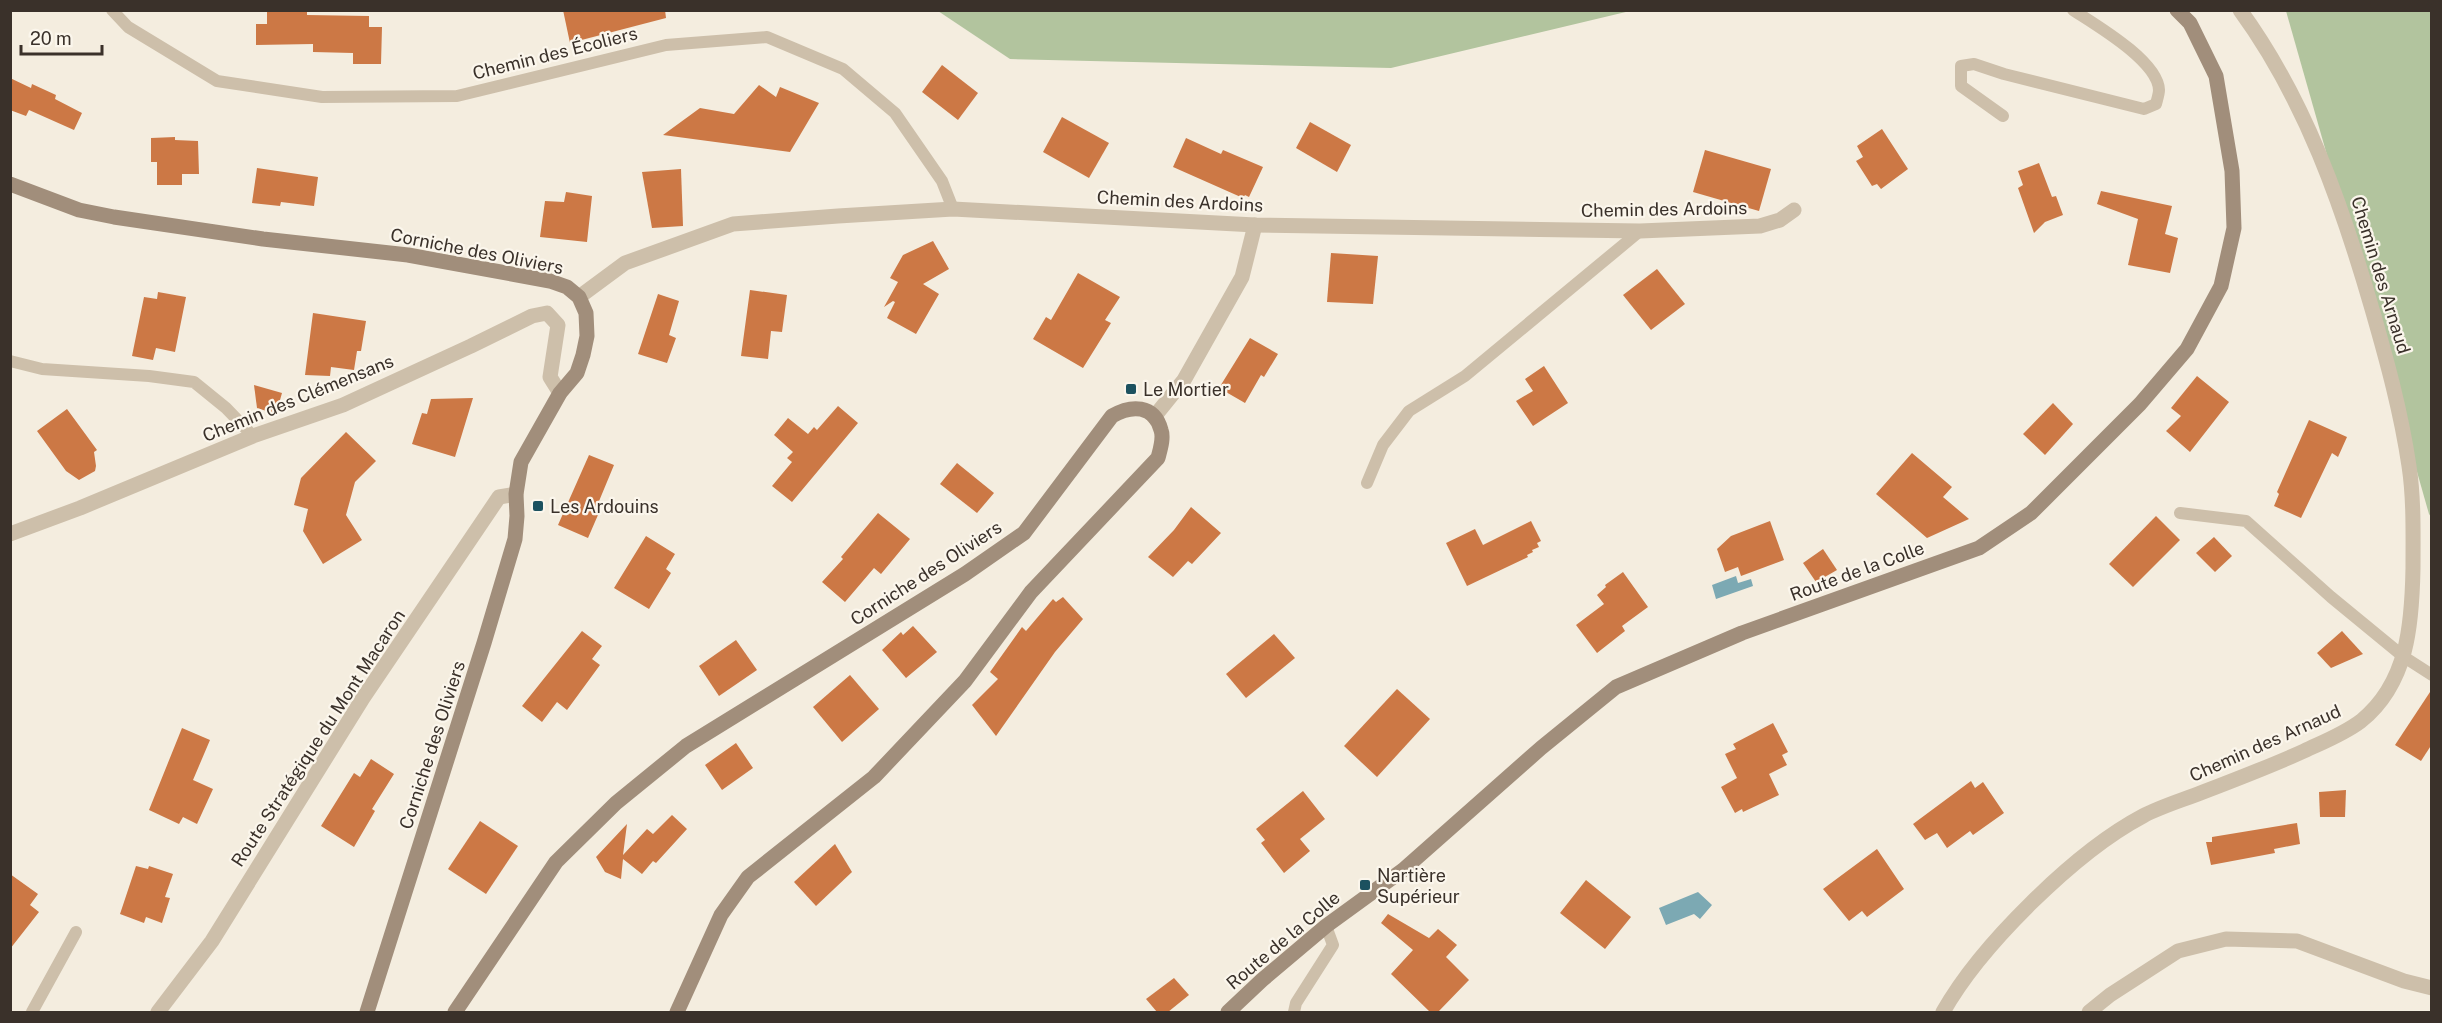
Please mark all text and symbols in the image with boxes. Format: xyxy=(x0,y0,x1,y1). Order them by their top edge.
scale bar xyxy=(21,18,102,56)
street label: Chemin des Écoliers xyxy=(470,21,640,84)
text: 20 m xyxy=(30,28,72,49)
street label: Chemin des Ardoins xyxy=(1096,186,1264,216)
street label: Chemin des Arnaud xyxy=(2347,194,2415,356)
street label: Chemin des Ardoins xyxy=(1581,197,1747,221)
street label: Corniche des Oliviers xyxy=(389,224,565,278)
street label: Chemin des Clémensans xyxy=(199,350,397,446)
place label: Le Mortier xyxy=(1143,379,1229,400)
marker: Le Mortier xyxy=(1124,382,1138,396)
place label: Les Ardouins xyxy=(550,496,659,517)
marker: Les Ardouins xyxy=(531,499,545,513)
street label: Corniche des Oliviers xyxy=(847,516,1005,630)
street label: Route de la Colle xyxy=(1787,537,1927,605)
street label: Route Stratégique du Mont Macaron xyxy=(227,605,409,871)
street label: Corniche des Oliviers xyxy=(395,658,469,832)
street label: Chemin des Arnaud xyxy=(2186,700,2344,786)
place label: Nartière Supérieur xyxy=(1377,865,1460,907)
marker: Nartière Supérieur xyxy=(1358,878,1372,892)
street label: Route de la Colle xyxy=(1222,887,1344,993)

